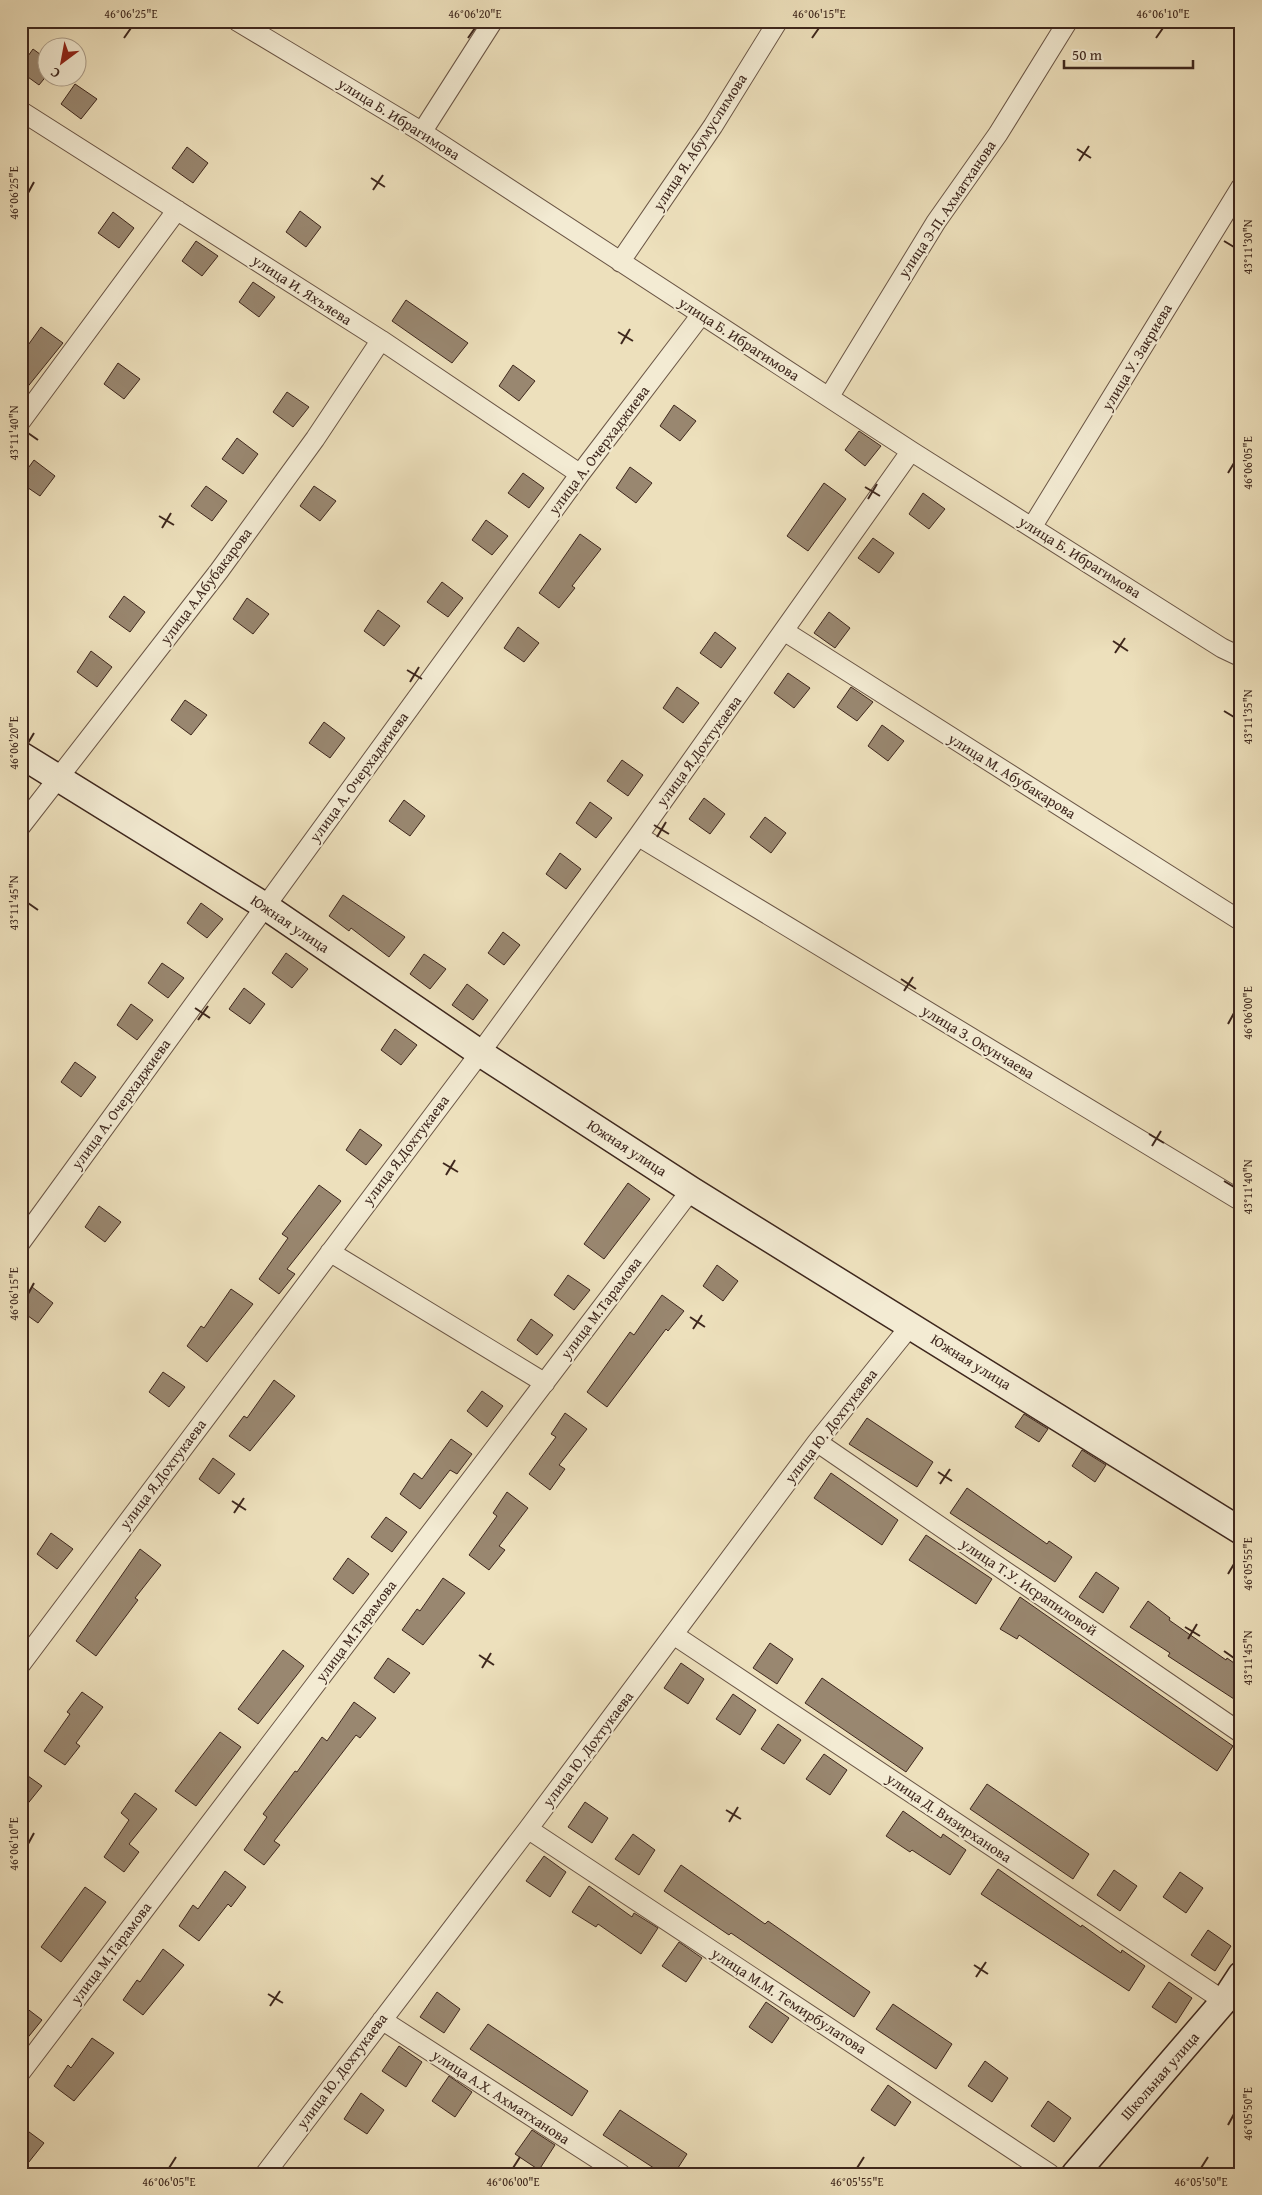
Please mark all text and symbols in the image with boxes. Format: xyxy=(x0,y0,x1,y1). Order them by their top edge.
text: 46°06'25"E xyxy=(104,5,158,22)
text: 46°06'20"E xyxy=(448,5,502,22)
text: 46°06'15"E xyxy=(792,5,846,22)
text: 46°06'10"E xyxy=(1136,5,1190,22)
north arrow xyxy=(38,38,88,88)
scale bar xyxy=(1064,38,1193,70)
text: 50 m xyxy=(1072,44,1103,65)
text: С xyxy=(46,62,64,84)
street label: улица Я. Абумуслимова xyxy=(647,69,752,215)
street label: улица Б. Ибрагимова xyxy=(333,72,465,165)
street label: улица Э-П. Ахматханова xyxy=(892,135,1001,282)
text: 46°06'25"E xyxy=(5,166,22,220)
text: 43°11'30"N xyxy=(1239,219,1256,275)
street label: улица И. Яхъяева xyxy=(247,249,357,330)
street label: улица Б. Ибрагимова xyxy=(674,291,805,386)
street label: улица У. Закриева xyxy=(1096,299,1177,415)
street label: улица А. Очерхаджиева xyxy=(543,380,655,519)
text: 43°11'40"N xyxy=(5,405,22,461)
text: 46°06'05"E xyxy=(1239,436,1256,490)
street label: улица Б. Ибрагимова xyxy=(1014,510,1146,603)
street label: улица А.Абубакарова xyxy=(154,522,257,649)
text: 43°11'35"N xyxy=(1239,689,1256,745)
street label: улица Я.Дохтукаева xyxy=(651,690,747,811)
street label: улица А. Очерхаджиева xyxy=(304,707,414,847)
text: 46°06'20"E xyxy=(5,716,22,770)
street label: улица М. Абубакарова xyxy=(944,727,1081,824)
text: 43°11'45"N xyxy=(5,875,22,931)
street label: Южная улица xyxy=(247,889,335,958)
text: 46°06'00"E xyxy=(1239,986,1256,1040)
street label: улица З. Окунчаева xyxy=(917,999,1039,1084)
street label: улица А. Очерхаджиева xyxy=(66,1034,176,1174)
street label: улица Я.Дохтукаева xyxy=(357,1090,454,1210)
street label: Южная улица xyxy=(583,1114,672,1182)
text: 43°11'40"N xyxy=(1239,1159,1256,1215)
street label: улица М.Тарамова xyxy=(555,1252,646,1364)
text: 46°06'15"E xyxy=(5,1267,22,1321)
street label: Южная улица xyxy=(927,1329,1016,1395)
street label: улица Ю. Дохтукаева xyxy=(779,1363,882,1488)
street label: улица Я.Дохтукаева xyxy=(114,1414,211,1534)
street label: улица Т.У. Исрапиловой xyxy=(956,1532,1102,1640)
text: 46°05'55"E xyxy=(1239,1537,1256,1591)
street label: улица М.Тарамова xyxy=(310,1575,401,1687)
text: 43°11'45"N xyxy=(1239,1630,1256,1686)
street label: улица Ю. Дохтукаева xyxy=(537,1686,639,1812)
street label: улица Д. Визирханова xyxy=(882,1767,1017,1868)
text: 46°06'10"E xyxy=(5,1817,22,1871)
street label: улица М.Тарамова xyxy=(65,1897,156,2009)
street label: улица М.М. Темирбулатова xyxy=(707,1942,872,2059)
street label: улица Ю. Дохтукаева xyxy=(291,2008,393,2134)
street label: Школьная улица xyxy=(1115,2026,1204,2124)
street label: улица А.Х. Ахматханова xyxy=(428,2044,575,2149)
text: 46°05'50"E xyxy=(1239,2087,1256,2141)
text: 46°06'05"E xyxy=(142,2173,196,2190)
text: 46°06'00"E xyxy=(486,2173,540,2190)
text: 46°05'55"E xyxy=(830,2173,884,2190)
text: 46°05'50"E xyxy=(1174,2173,1228,2190)

